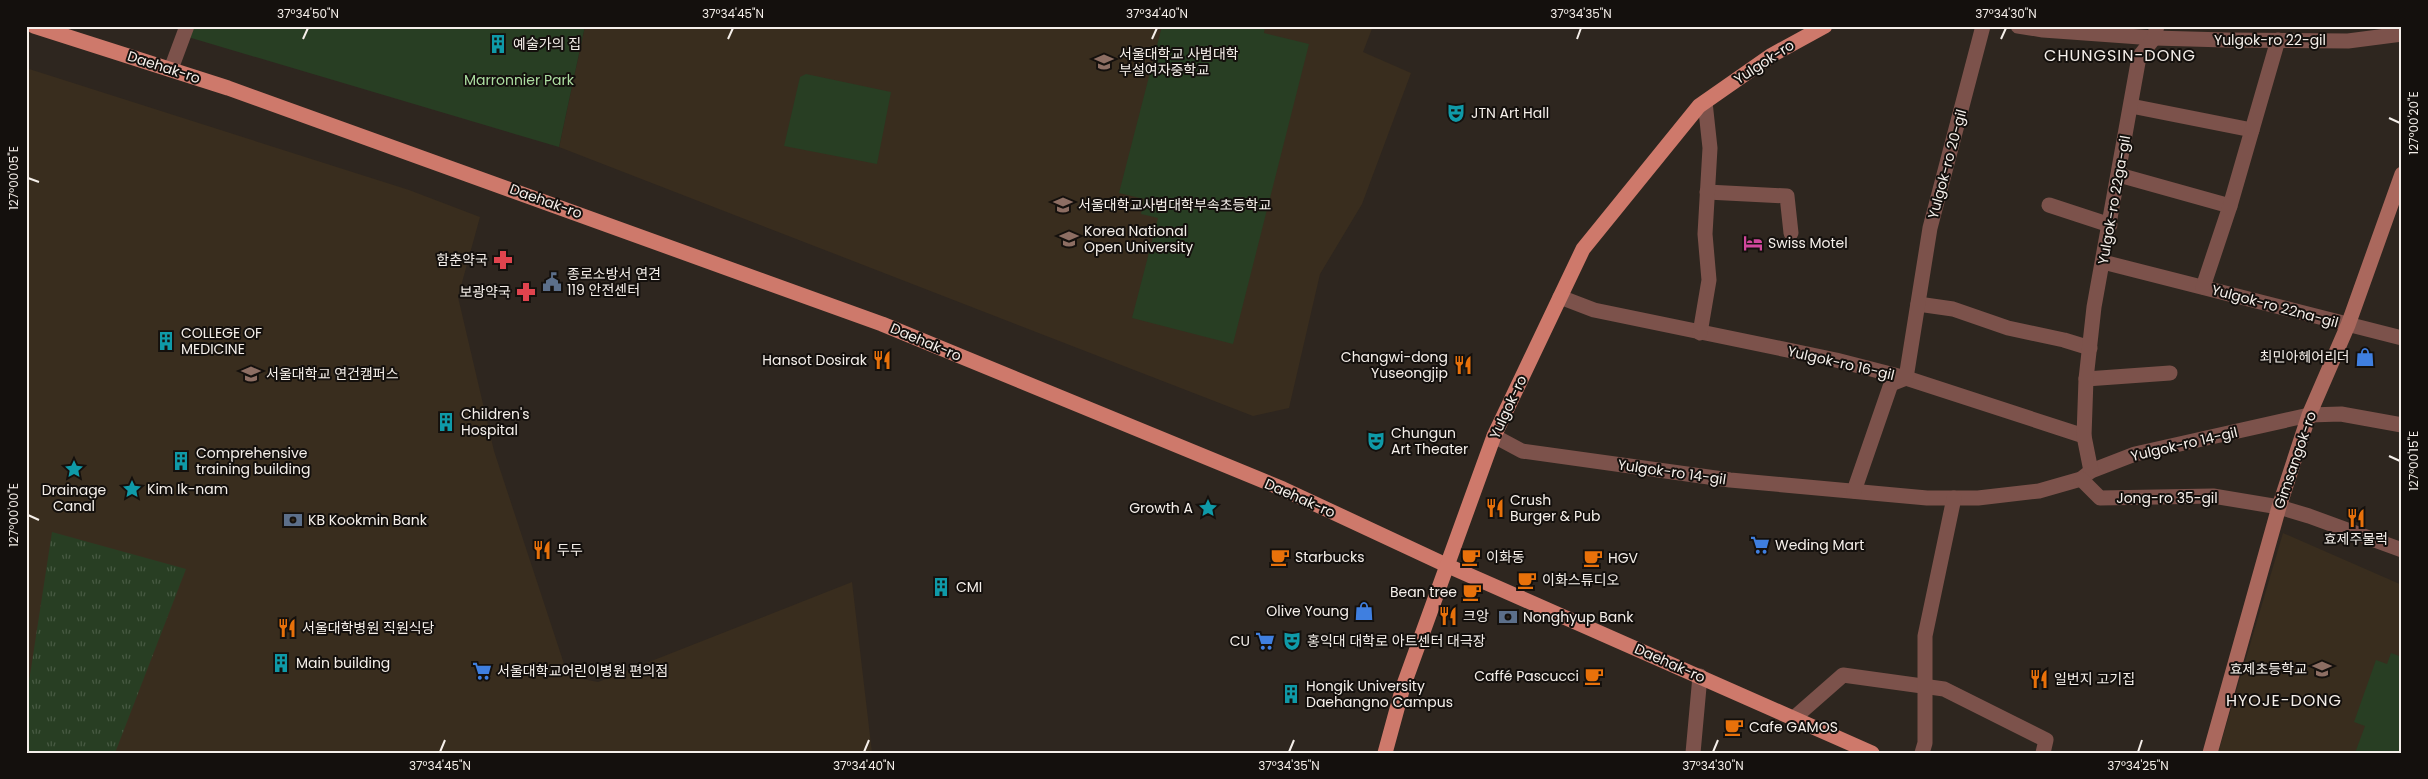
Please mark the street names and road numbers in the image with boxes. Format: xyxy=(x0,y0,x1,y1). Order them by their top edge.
street label: Yulgok-ro 22-gil xyxy=(2214,30,2326,50)
street label: Yulgok-ro xyxy=(1730,35,1798,89)
street label: Daehak-ro xyxy=(125,46,203,88)
street label: Yulgok-ro 20-gil xyxy=(1923,107,1971,221)
street label: Yulgok-ro 22ga-gil xyxy=(2093,134,2135,266)
street label: Daehak-ro xyxy=(507,179,585,223)
street label: Yulgok-ro 22na-gil xyxy=(2209,279,2341,333)
street label: Daehak-ro xyxy=(887,318,965,366)
street label: Yulgok-ro 16-gil xyxy=(1786,341,1896,385)
street label: Yulgok-ro xyxy=(1485,372,1531,442)
street label: Gimsangok-ro xyxy=(2269,408,2321,511)
street label: Yulgok-ro 14-gil xyxy=(2129,422,2239,466)
street label: Yulgok-ro 14-gil xyxy=(1617,454,1727,490)
street label: Daehak-ro xyxy=(1261,473,1339,523)
street label: Jong-ro 35-gil xyxy=(2116,488,2218,508)
street label: Daehak-ro xyxy=(1631,638,1709,688)

